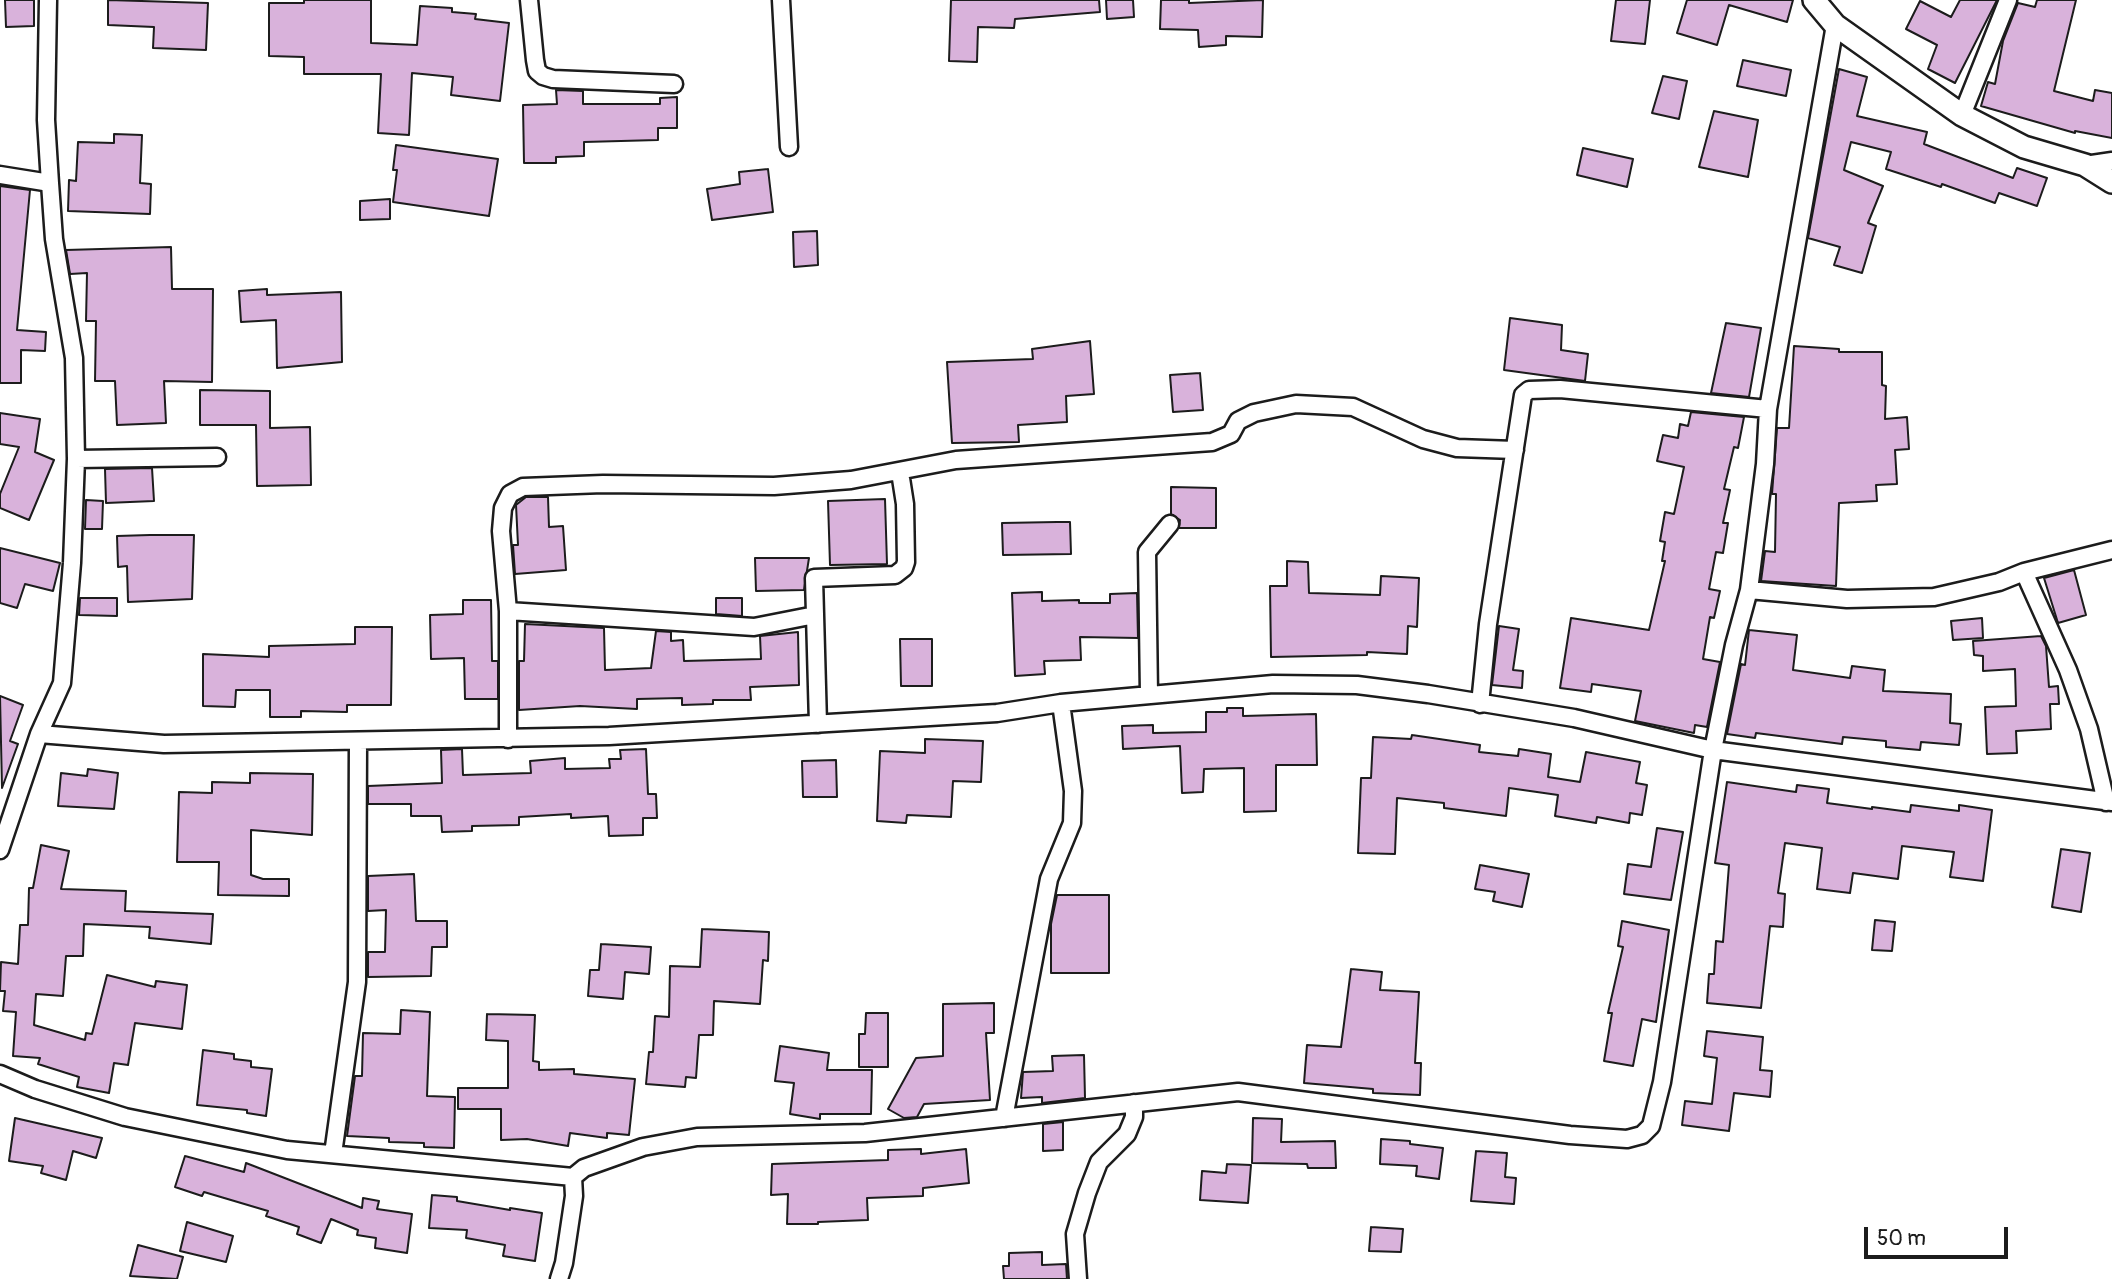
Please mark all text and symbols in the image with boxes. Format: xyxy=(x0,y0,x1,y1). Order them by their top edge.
scale bar xyxy=(1867,1212,2010,1256)
text: 50 m xyxy=(1877,1225,1926,1252)

